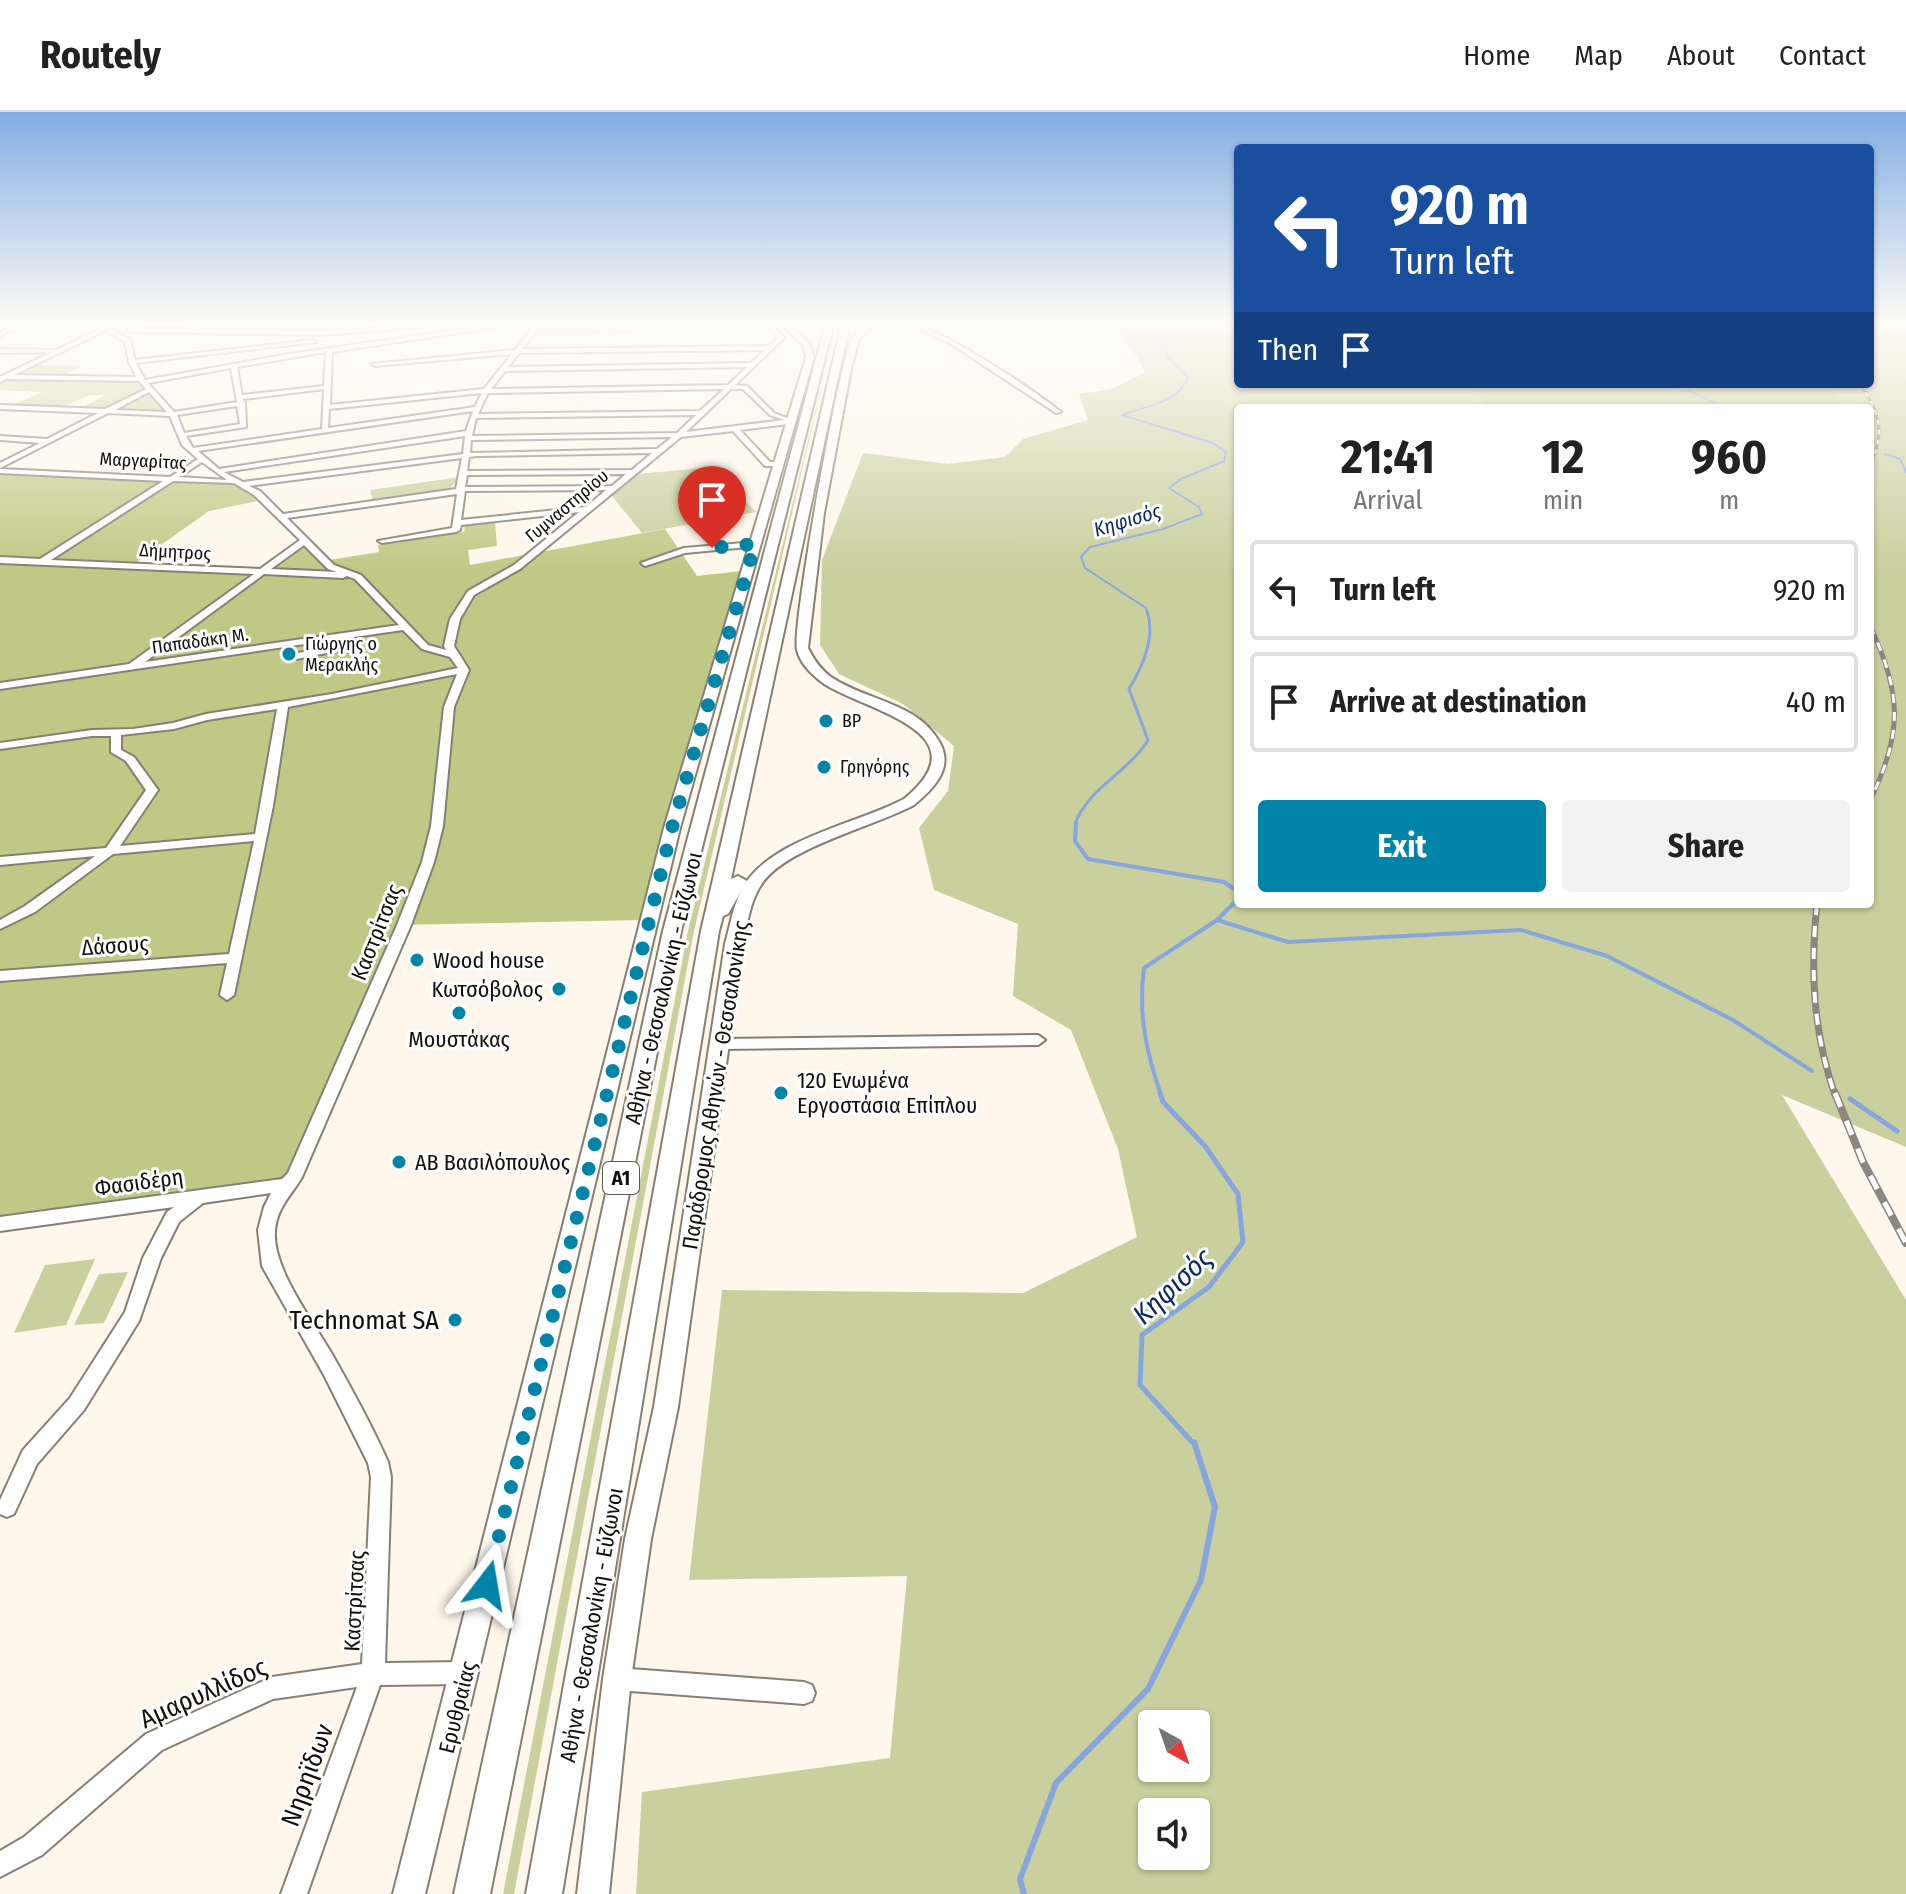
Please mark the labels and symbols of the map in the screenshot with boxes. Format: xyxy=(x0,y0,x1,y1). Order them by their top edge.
street label: Μαργαρίτας xyxy=(99,448,187,474)
street label: Γυμναστηρίου xyxy=(521,465,613,547)
pin xyxy=(678,466,746,548)
water label: Κηφισός xyxy=(1091,498,1164,542)
street label: Δήμητρος xyxy=(139,539,212,565)
street label: Παπαδάκη Μ. xyxy=(150,623,250,659)
place label: Γιώργης ο Μερακλής xyxy=(305,633,379,676)
marker: Γιώργης ο Μερακλής xyxy=(280,645,298,663)
place label: BP xyxy=(842,710,861,732)
marker: BP xyxy=(817,712,835,730)
place label: Γρηγόρης xyxy=(840,756,910,778)
marker: Γρηγόρης xyxy=(815,758,833,776)
street label: Αθήνα - Θεσσαλονίκη - Εύζωνοι xyxy=(619,849,708,1127)
street label: Καστρίτσας xyxy=(345,880,408,984)
street label: Παράδρομος Αθηνών - Θεσσαλονίκης xyxy=(676,919,755,1251)
street label: Δάσους xyxy=(81,930,149,961)
place label: Wood house xyxy=(433,947,544,974)
marker: Wood house xyxy=(408,951,426,969)
place label: Κωτσόβολος xyxy=(432,976,543,1003)
marker: Κωτσόβολος xyxy=(550,980,568,998)
marker: Μουστάκας xyxy=(450,1004,468,1022)
place label: Μουστάκας xyxy=(408,1026,510,1053)
place label: 120 Ενωμένα Εργοστάσια Επίπλου xyxy=(797,1067,977,1119)
marker: 120 Ενωμένα Εργοστάσια Επίπλου xyxy=(772,1084,790,1102)
place label: ΑΒ Βασιλόπουλος xyxy=(415,1149,570,1176)
marker: ΑΒ Βασιλόπουλος xyxy=(390,1153,408,1171)
road number: Α1 xyxy=(603,1162,639,1194)
street label: Φασιδέρη xyxy=(93,1163,185,1202)
water label: Κηφισός xyxy=(1126,1241,1220,1331)
place label: Technomat SA xyxy=(290,1305,439,1336)
marker: Technomat SA xyxy=(446,1311,464,1329)
street label: Αθήνα - Θεσσαλονίκη - Εύζωνοι xyxy=(554,1486,629,1765)
position arrow xyxy=(445,1543,529,1627)
street label: Καστρίτσας xyxy=(338,1550,371,1652)
street label: Αμαρυλλίδος xyxy=(135,1652,272,1735)
street label: Ερυθραίας xyxy=(433,1658,482,1756)
north arrow xyxy=(1138,1710,1210,1782)
street label: Νηρηϊδων xyxy=(275,1719,340,1831)

